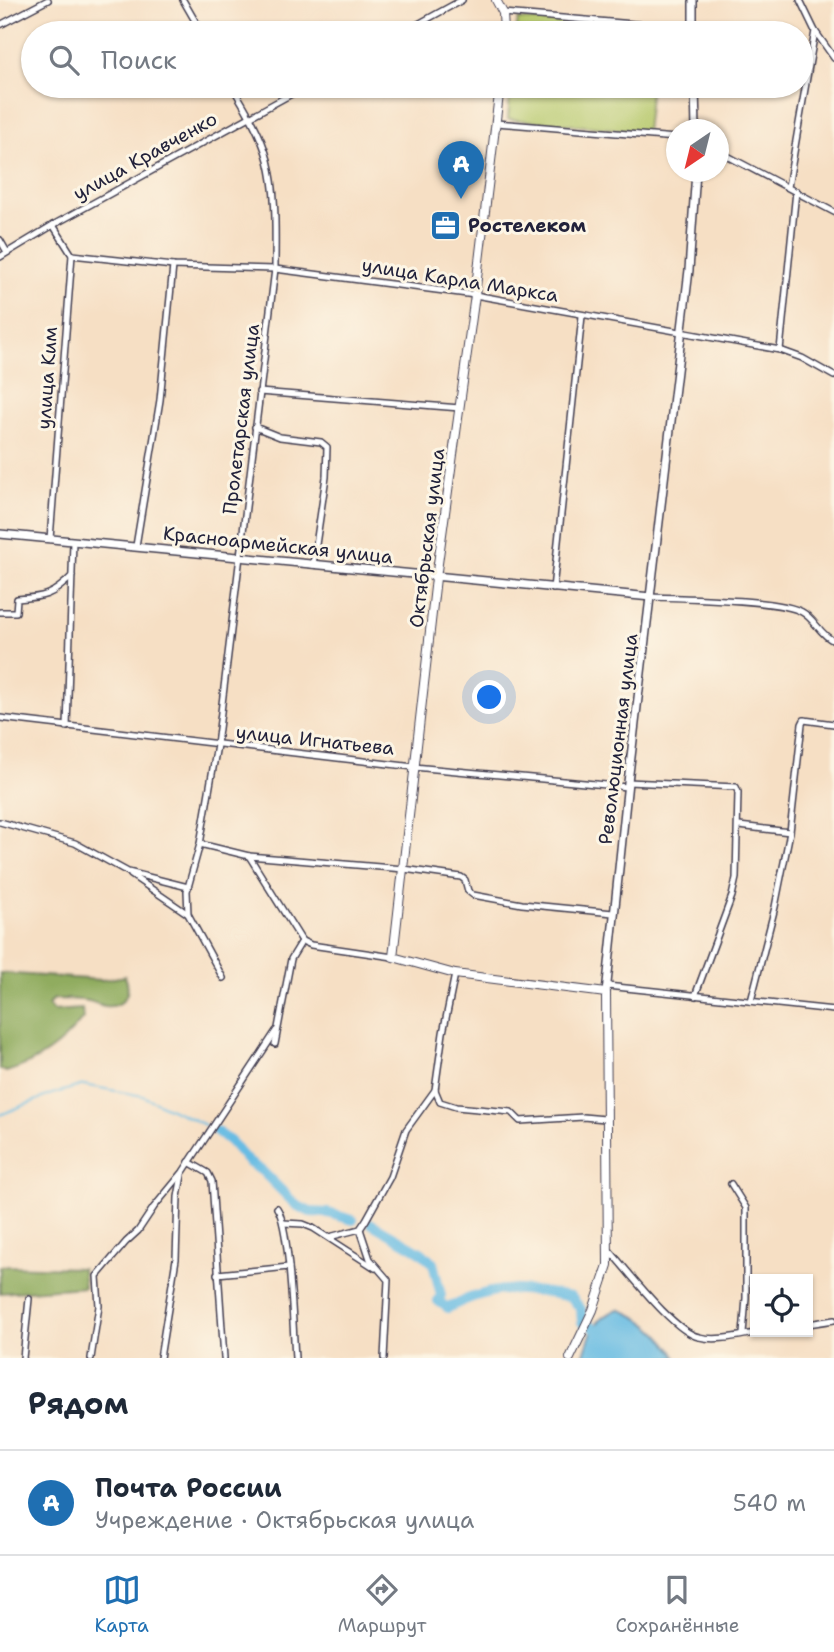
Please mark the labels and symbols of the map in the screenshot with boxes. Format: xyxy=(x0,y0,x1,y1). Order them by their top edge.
street label: улица Кравченко xyxy=(68,106,222,206)
north arrow xyxy=(666,119,729,182)
pin: A xyxy=(438,141,484,199)
office icon: Ростелеком xyxy=(428,208,462,242)
place label: Ростелеком xyxy=(468,213,586,238)
street label: улица Карла Маркса xyxy=(360,252,560,308)
street label: Пролетарская улица xyxy=(217,322,265,516)
street label: улица Ким xyxy=(31,326,63,430)
street label: Октябрьская улица xyxy=(404,447,450,629)
street label: Красноармейская улица xyxy=(162,520,394,570)
street label: Революционная улица xyxy=(593,632,643,846)
your location xyxy=(472,680,506,714)
street label: улица Игнатьева xyxy=(235,719,396,761)

